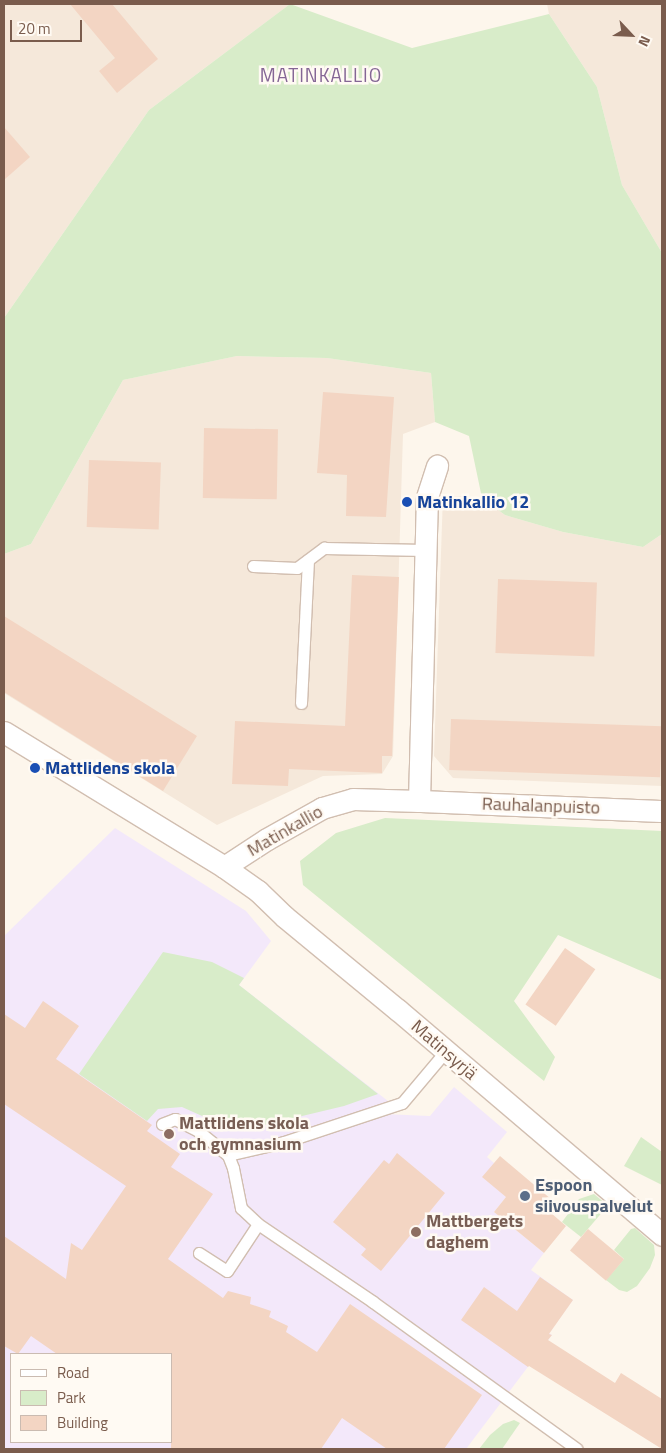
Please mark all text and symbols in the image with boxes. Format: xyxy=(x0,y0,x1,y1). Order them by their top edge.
scale bar xyxy=(12,10,85,42)
north arrow xyxy=(606,10,656,60)
text: 20 m xyxy=(18,17,51,40)
text: N xyxy=(633,33,657,50)
district label: MATINKALLIO xyxy=(258,64,384,86)
place label: Matinkallio 12 xyxy=(417,491,529,513)
marker: Matinkallio 12 xyxy=(401,496,413,508)
place label: Mattlidens skola xyxy=(45,757,175,779)
marker: Mattlidens skola xyxy=(29,762,41,774)
street label: Rauhalanpuisto xyxy=(481,793,601,819)
street label: Matinkallio xyxy=(243,801,327,861)
street label: Matinsyrjä xyxy=(407,1016,481,1084)
place label: Mattlidens skola och gymnasium xyxy=(179,1113,309,1156)
marker: Mattlidens skola och gymnasium xyxy=(163,1128,175,1140)
place label: Espoon siivouspalvelut xyxy=(535,1175,653,1218)
marker: Espoon siivouspalvelut xyxy=(519,1190,531,1202)
place label: Mattbergets daghem xyxy=(426,1211,523,1254)
marker: Mattbergets daghem xyxy=(410,1226,422,1238)
legend xyxy=(10,1353,172,1443)
text: Road xyxy=(57,1361,89,1384)
text: Park xyxy=(57,1386,86,1409)
text: Building xyxy=(57,1411,108,1434)

